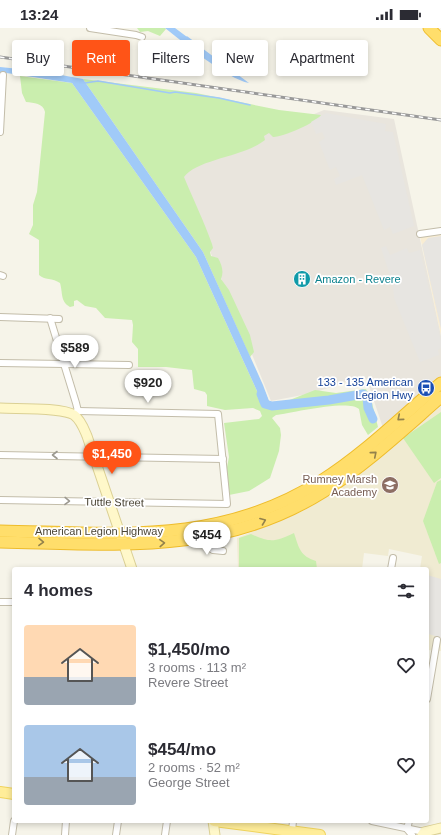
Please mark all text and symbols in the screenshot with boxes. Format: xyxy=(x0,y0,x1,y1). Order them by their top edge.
text: 13:24 xyxy=(20,6,58,23)
chip: Buy xyxy=(12,40,64,76)
chip: Rent xyxy=(72,40,130,76)
chip: Filters xyxy=(138,40,204,76)
chip: New xyxy=(212,40,268,76)
chip: Apartment xyxy=(276,40,368,76)
building icon: Amazon - Revere xyxy=(292,269,312,289)
place label: Amazon - Revere xyxy=(315,273,401,285)
pin: $589 xyxy=(51,335,99,369)
text: $589 xyxy=(61,340,89,355)
pin: $920 xyxy=(124,370,172,404)
text: $920 xyxy=(134,375,162,390)
place label: 133 - 135 American Legion Hwy xyxy=(318,376,413,401)
bus stop icon: 133 - 135 American Legion Hwy xyxy=(416,378,436,398)
one-way arrow xyxy=(398,413,405,420)
pin: $1,450 xyxy=(79,441,145,475)
text: $1,450 xyxy=(92,446,132,461)
one-way arrow xyxy=(52,451,58,459)
one-way arrow xyxy=(369,451,376,458)
place label: Rumney Marsh Academy xyxy=(302,473,377,498)
school or university icon: Rumney Marsh Academy xyxy=(380,475,400,495)
street label: Tuttle Street xyxy=(84,495,144,509)
one-way arrow xyxy=(64,497,70,505)
one-way arrow xyxy=(260,518,267,526)
pin: $454 xyxy=(183,522,231,556)
street label: American Legion Highway xyxy=(35,525,163,537)
text: $454 xyxy=(193,527,221,542)
one-way arrow xyxy=(38,538,44,546)
one-way arrow xyxy=(159,538,165,547)
icon: filters xyxy=(395,580,417,602)
text: 4 homes xyxy=(24,581,93,600)
text: $1,450/mo xyxy=(148,640,230,659)
icon: home xyxy=(56,641,104,689)
icon: heart xyxy=(395,654,417,676)
text: 3 rooms · 113 m² xyxy=(148,660,246,675)
text: Revere Street xyxy=(148,675,228,690)
text: $454/mo xyxy=(148,740,216,759)
icon: home xyxy=(56,741,104,789)
icon: heart xyxy=(395,754,417,776)
text: 2 rooms · 52 m² xyxy=(148,760,240,775)
text: George Street xyxy=(148,775,230,790)

